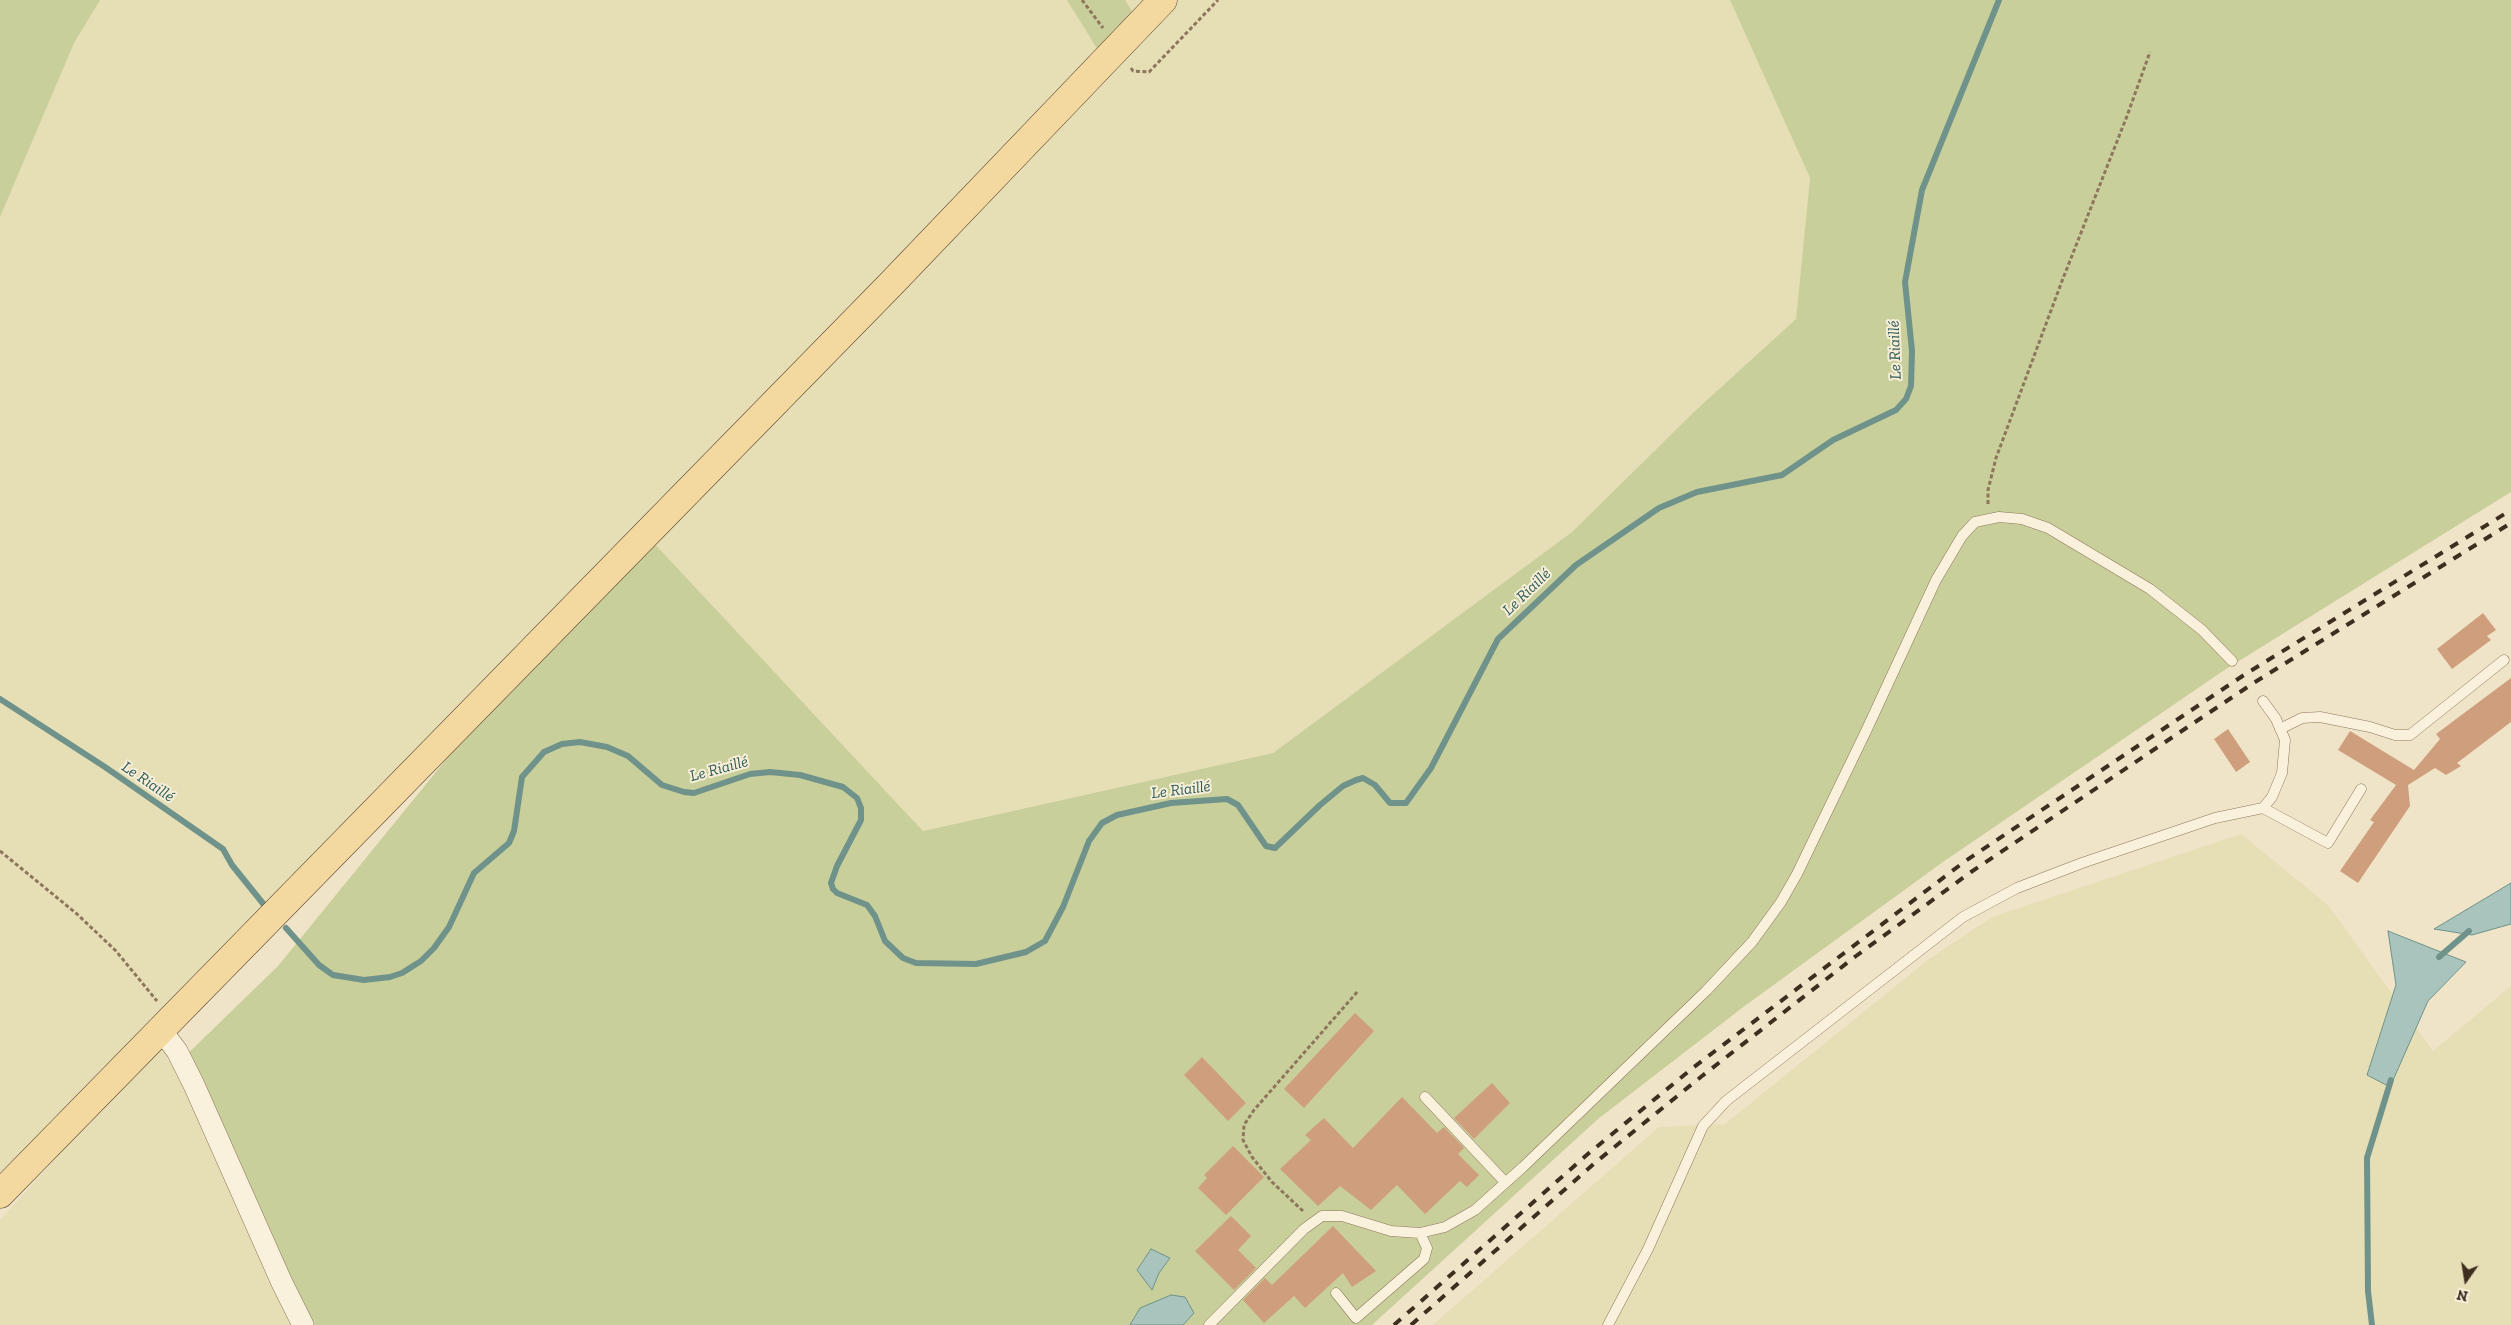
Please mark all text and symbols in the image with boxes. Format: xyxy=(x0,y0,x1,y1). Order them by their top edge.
water label: Le Riaillé xyxy=(1884,320,1906,380)
water label: Le Riaillé xyxy=(1499,564,1555,620)
water label: Le Riaillé xyxy=(688,752,750,786)
water label: Le Riaillé xyxy=(118,757,178,807)
water label: Le Riaillé xyxy=(1150,777,1212,803)
north arrow xyxy=(2441,1255,2491,1305)
text: N xyxy=(2455,1286,2470,1305)

